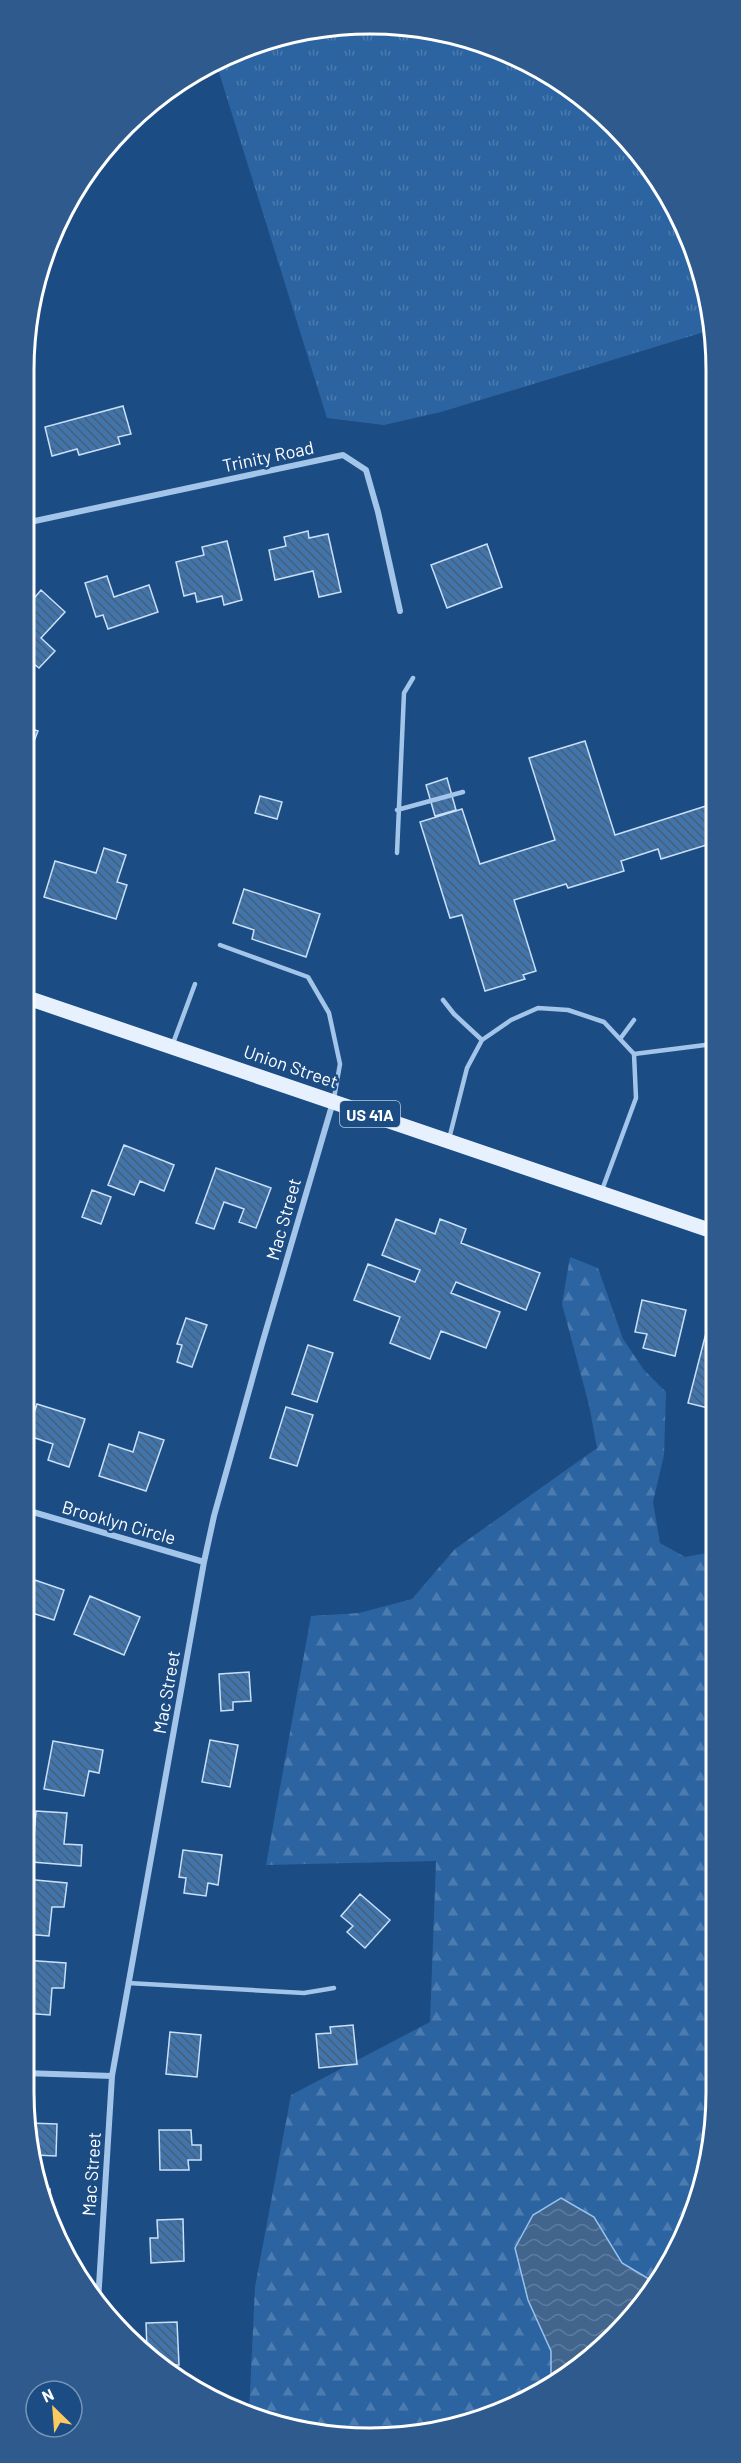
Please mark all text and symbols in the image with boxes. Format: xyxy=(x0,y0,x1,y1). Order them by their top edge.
street label: Trinity Road xyxy=(220,436,316,476)
street label: Union Street xyxy=(241,1040,341,1092)
road number: US 41A xyxy=(340,1101,400,1127)
street label: Mac Street xyxy=(261,1176,305,1262)
street label: Brooklyn Circle xyxy=(60,1495,178,1549)
street label: Mac Street xyxy=(148,1649,184,1735)
street label: Mac Street xyxy=(77,2131,105,2217)
north arrow xyxy=(24,2379,84,2439)
text: N xyxy=(39,2384,56,2406)

